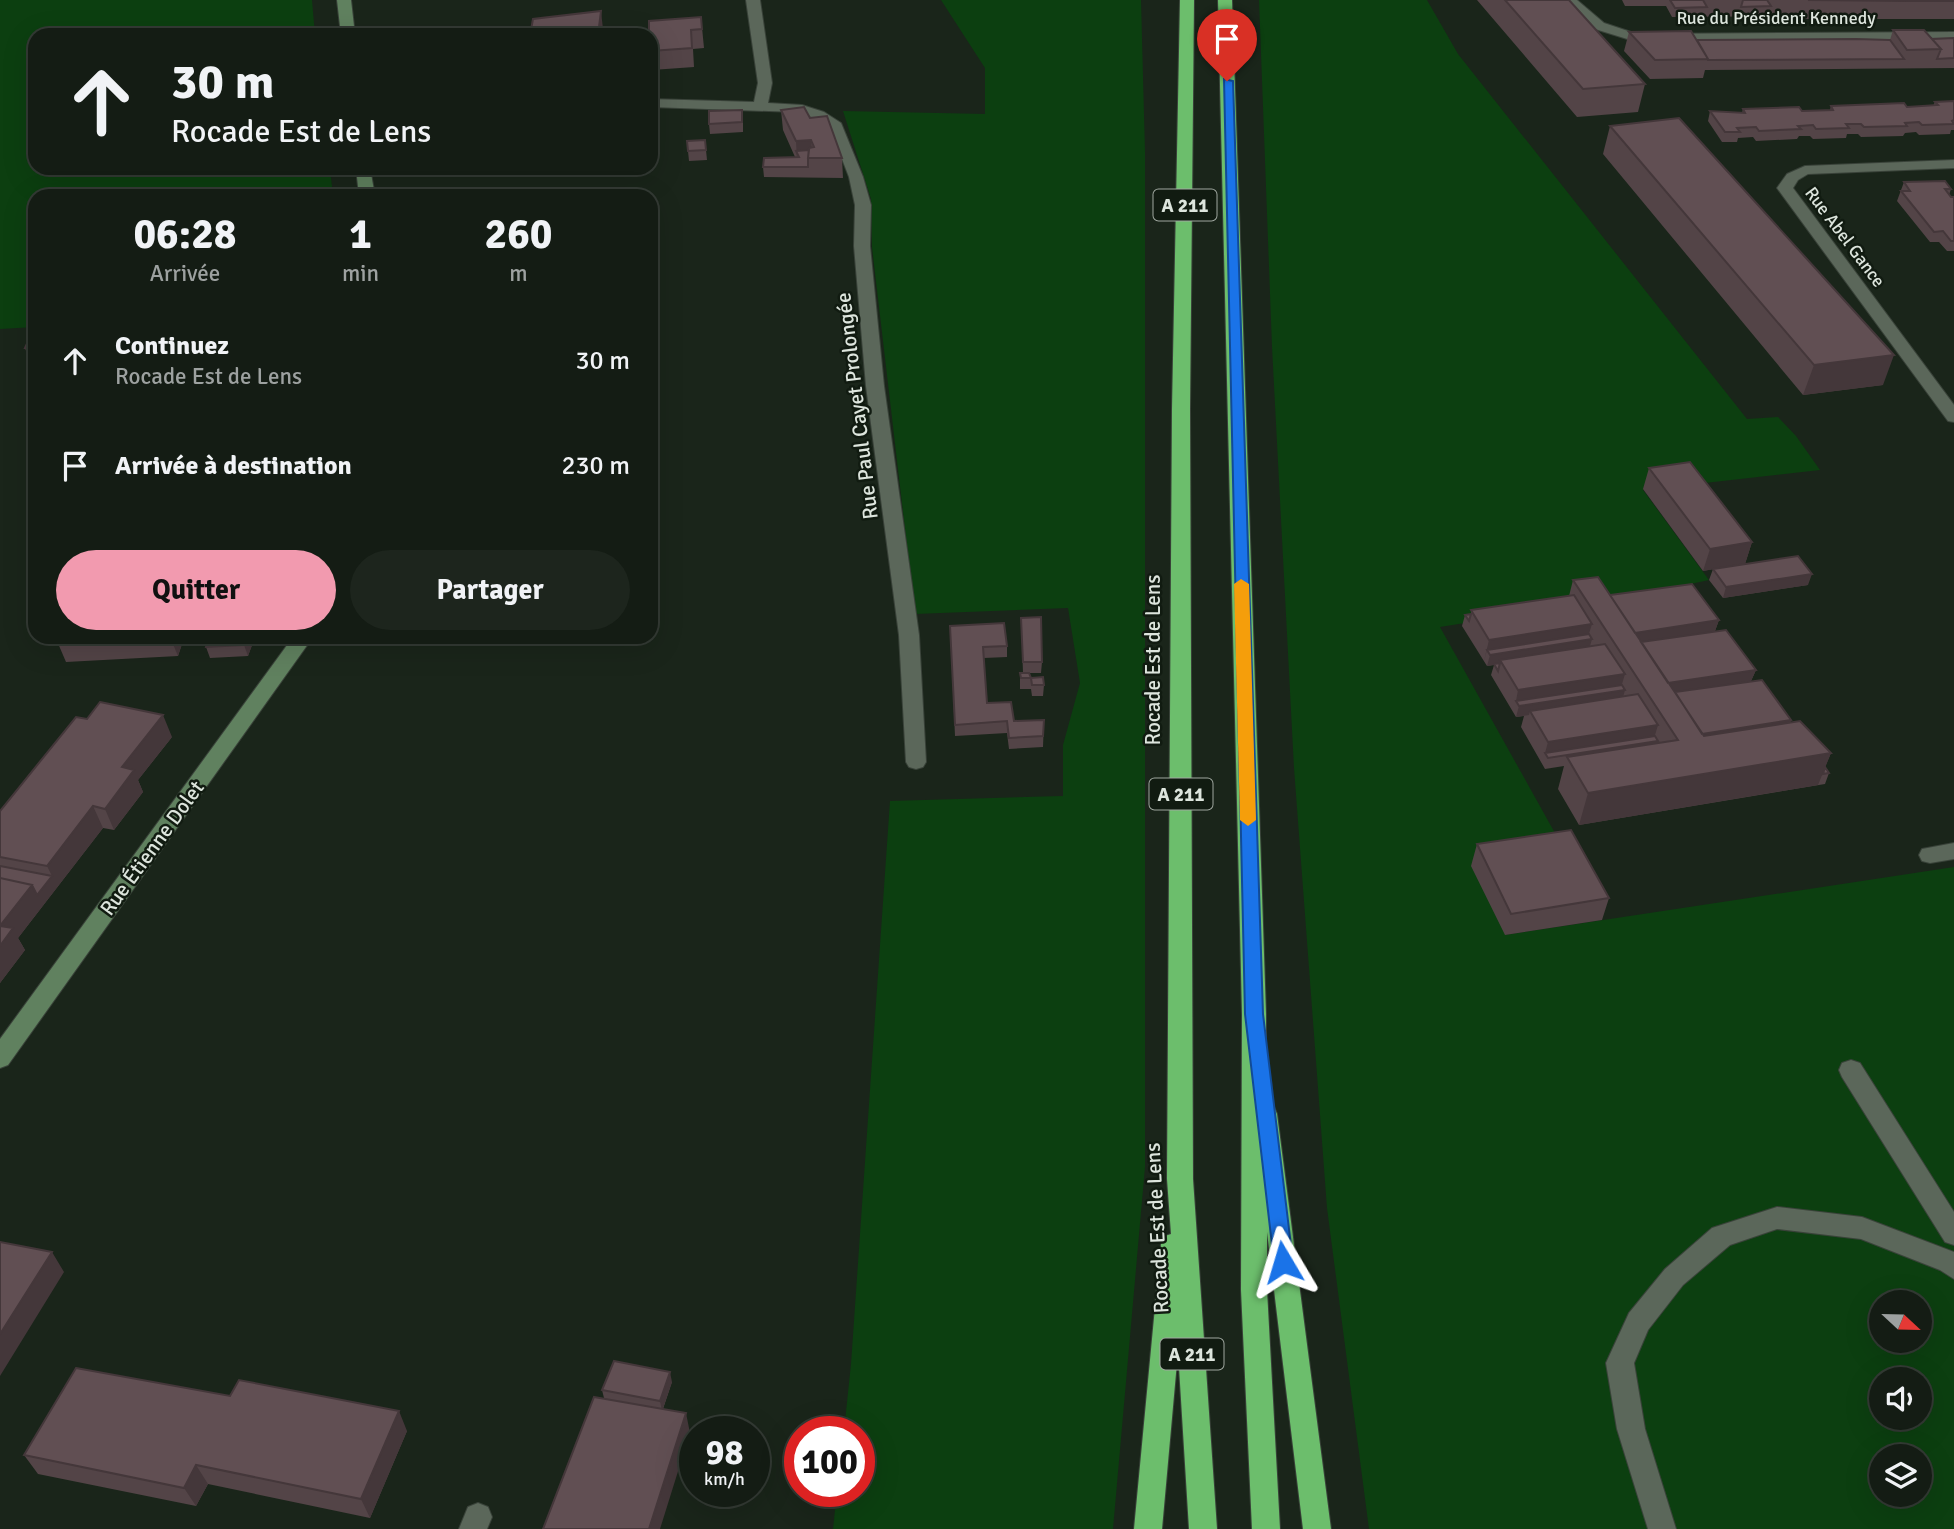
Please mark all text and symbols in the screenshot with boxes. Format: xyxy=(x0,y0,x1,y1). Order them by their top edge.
street label: Rue du Président Kennedy xyxy=(1676,7,1876,29)
pin xyxy=(1197,9,1257,81)
icon: arrive xyxy=(1208,20,1246,58)
text: 30 m xyxy=(171,52,274,112)
icon: ahead xyxy=(56,56,147,147)
text: Rocade Est de Lens xyxy=(171,112,431,151)
street label: Rue Abel Gance xyxy=(1800,183,1890,291)
road number: A 211 xyxy=(1154,190,1216,220)
text: 06:28 xyxy=(133,209,237,260)
text: 1 xyxy=(349,209,372,260)
text: 260 xyxy=(484,209,553,260)
text: Arrivée xyxy=(150,259,220,288)
text: min xyxy=(342,259,379,288)
text: m xyxy=(509,259,528,288)
street label: Rue Paul Cayet Prolongée xyxy=(830,291,884,521)
text: Continuez xyxy=(115,330,229,362)
icon: ahead xyxy=(56,342,94,380)
text: 30 m xyxy=(575,345,630,377)
text: Rocade Est de Lens xyxy=(115,362,302,391)
icon: arrive xyxy=(56,447,94,485)
text: Arrivée à destination xyxy=(115,450,352,482)
text: 230 m xyxy=(561,450,630,482)
button: Quitter xyxy=(56,550,336,630)
button: Partager xyxy=(350,550,630,630)
street label: Rocade Est de Lens xyxy=(1140,575,1166,745)
street label: Rue Étienne Dolet xyxy=(94,775,210,921)
road number: A 211 xyxy=(1150,778,1212,810)
street label: Rocade Est de Lens xyxy=(1140,1142,1174,1314)
position arrow xyxy=(1246,1225,1320,1299)
north arrow xyxy=(1869,1290,1932,1353)
map controls xyxy=(1869,1290,1932,1507)
road number: A 211 xyxy=(1160,1338,1224,1370)
button: sound xyxy=(1869,1367,1932,1430)
speed limit sign: 100 xyxy=(784,1416,875,1507)
text: 98 xyxy=(706,1431,743,1474)
button: layers xyxy=(1869,1444,1932,1507)
text: km/h xyxy=(704,1468,745,1490)

